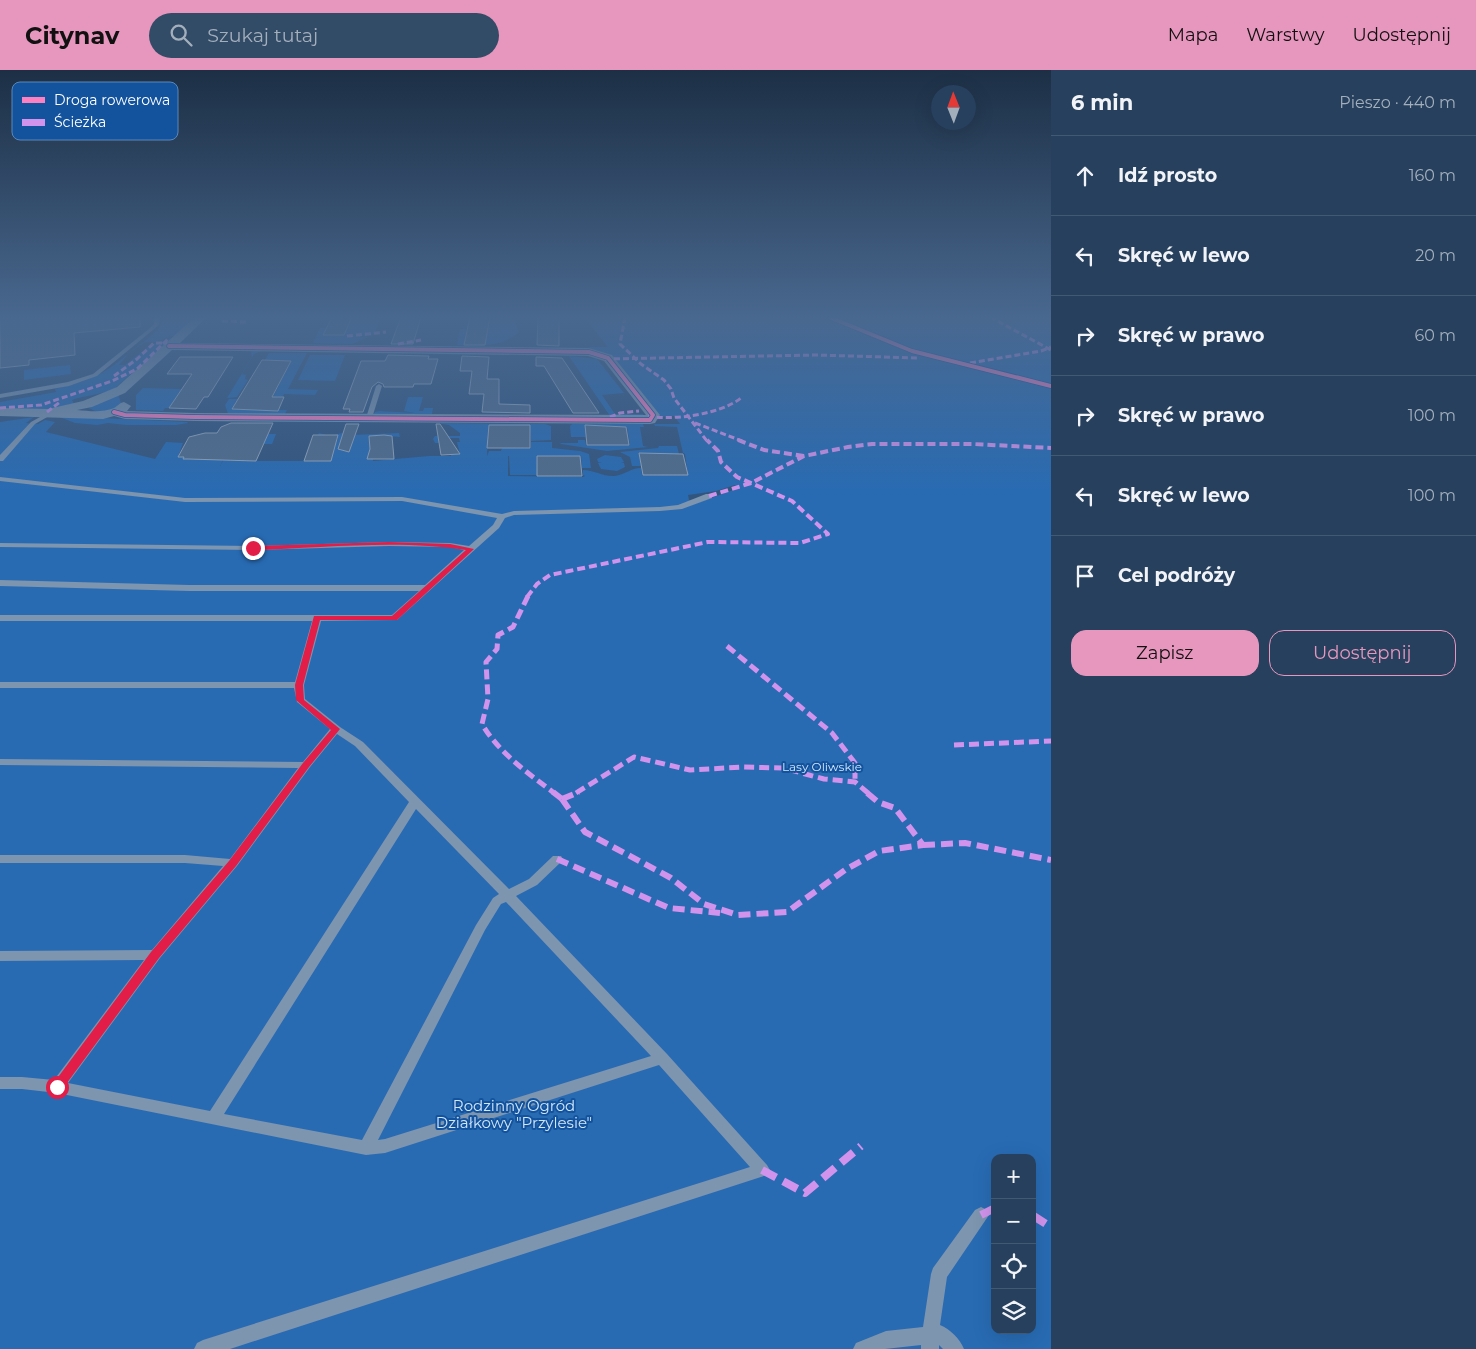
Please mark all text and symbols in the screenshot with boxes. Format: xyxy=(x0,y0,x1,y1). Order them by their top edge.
search box xyxy=(149,13,499,58)
text: Citynav xyxy=(25,21,119,50)
icon: search xyxy=(167,21,195,49)
text: Szukaj tutaj xyxy=(207,24,318,47)
text: Mapa xyxy=(1168,24,1218,46)
text: Warstwy xyxy=(1246,24,1324,46)
text: Udostępnij xyxy=(1352,24,1451,46)
legend xyxy=(12,82,178,140)
north arrow xyxy=(931,85,976,130)
text: 6 min xyxy=(1071,90,1133,115)
text: Droga rowerowa xyxy=(54,91,170,109)
text: Pieszo · 440 m xyxy=(1339,93,1456,112)
text: Ścieżka xyxy=(54,113,106,131)
icon: ahead xyxy=(1071,162,1099,190)
text: Idź prosto xyxy=(1118,164,1217,187)
text: 160 m xyxy=(1409,166,1456,185)
icon: left xyxy=(1071,242,1099,270)
text: Skręć w lewo xyxy=(1118,244,1250,267)
text: 20 m xyxy=(1415,246,1456,265)
icon: right xyxy=(1071,322,1099,350)
text: Skręć w prawo xyxy=(1118,324,1264,347)
text: 60 m xyxy=(1414,326,1456,345)
icon: right xyxy=(1071,402,1099,430)
text: Skręć w prawo xyxy=(1118,404,1264,427)
text: 100 m xyxy=(1408,406,1456,425)
icon: left xyxy=(1071,482,1099,510)
text: Skręć w lewo xyxy=(1118,484,1250,507)
text: 100 m xyxy=(1408,486,1456,505)
route end xyxy=(242,537,265,560)
icon: arrive xyxy=(1071,562,1099,590)
text: Cel podróży xyxy=(1118,564,1235,587)
button: Zapisz xyxy=(1071,630,1259,676)
button: Udostępnij xyxy=(1269,630,1456,676)
park label: Lasy Oliwskie xyxy=(782,759,862,774)
route start xyxy=(46,1076,69,1099)
park label: Rodzinny Ogród Działkowy "Przylesie" xyxy=(436,1096,592,1132)
map controls xyxy=(991,1154,1036,1334)
button: + xyxy=(991,1154,1036,1199)
button: − xyxy=(991,1199,1036,1244)
button: locate xyxy=(991,1244,1036,1289)
button: layers xyxy=(991,1289,1036,1334)

